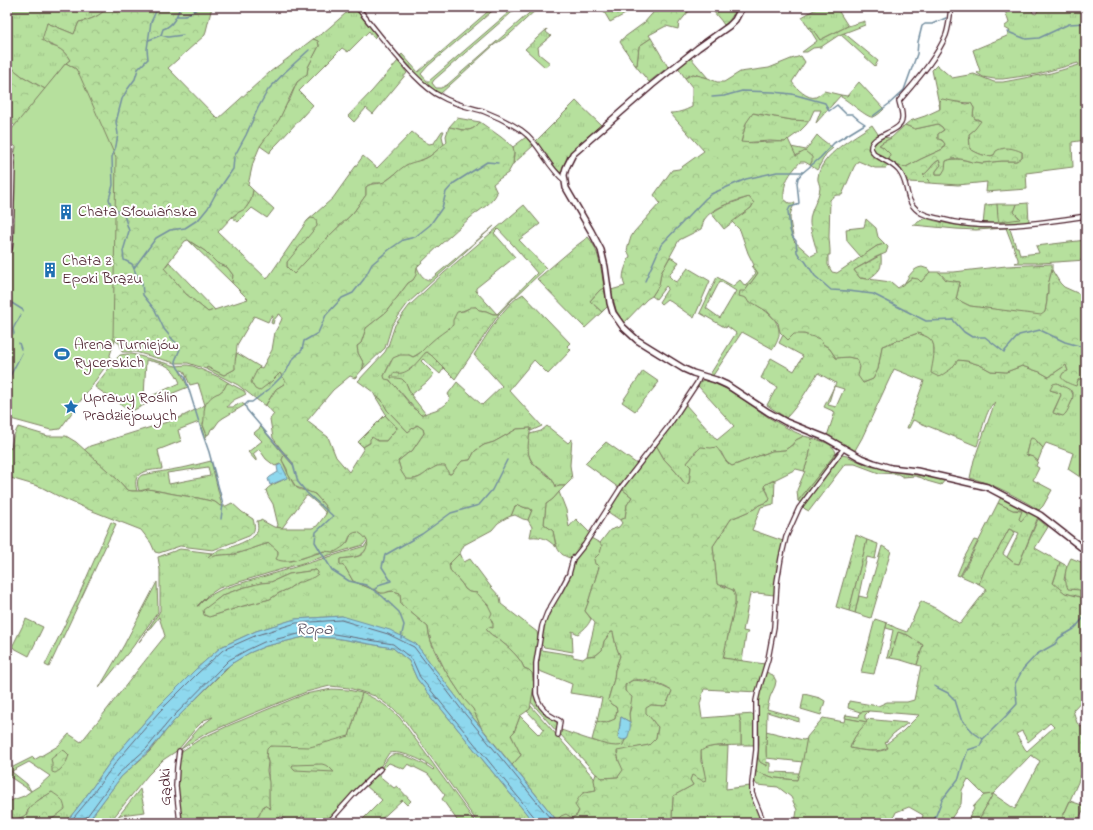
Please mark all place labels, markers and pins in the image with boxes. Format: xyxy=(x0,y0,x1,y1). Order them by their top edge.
place label: Chata Słowiańska xyxy=(78,200,197,224)
building icon: Chata Słowiańska xyxy=(57,203,75,221)
place label: Chata z Epoki Brązu xyxy=(62,249,142,291)
building icon: Chata z Epoki Brązu xyxy=(41,261,59,279)
place label: Arena Turniejów Rycerskich xyxy=(74,333,179,375)
sports icon: Arena Turniejów Rycerskich xyxy=(53,345,71,363)
place label: Uprawy Roślin Pradziejowych xyxy=(83,386,178,428)
place icon: Uprawy Roślin Pradziejowych xyxy=(62,398,80,416)

